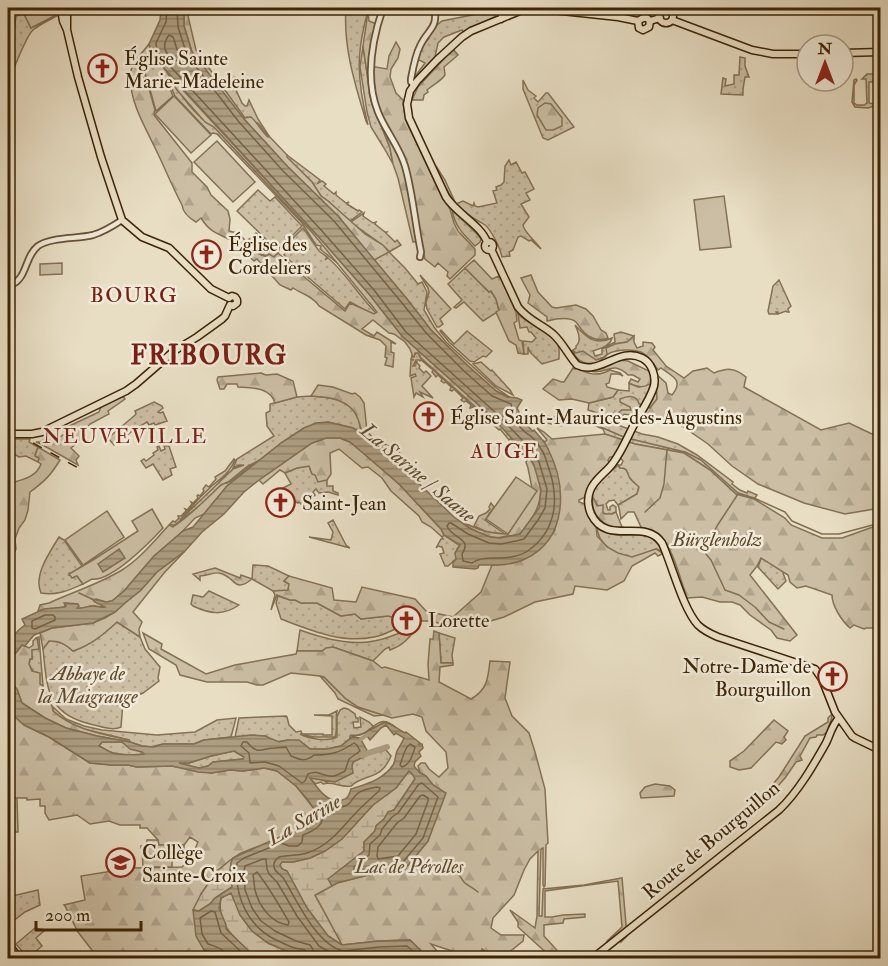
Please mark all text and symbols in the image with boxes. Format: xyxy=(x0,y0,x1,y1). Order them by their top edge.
north arrow xyxy=(795,33,855,93)
text: N xyxy=(817,39,833,59)
place label: Église Sainte Marie-Madeleine xyxy=(124,45,264,94)
church icon: Église Sainte Marie-Madeleine xyxy=(87,53,119,85)
place label: Église des Cordeliers xyxy=(228,231,311,280)
church icon: Église des Cordeliers xyxy=(191,239,223,271)
district label: BOURG xyxy=(90,282,178,309)
district label: FRIBOURG xyxy=(130,340,288,372)
church icon: Église Saint-Maurice-des-Augustins xyxy=(413,401,445,433)
place label: Église Saint-Maurice-des-Augustins xyxy=(450,404,742,430)
water label: La Sarine / Saane xyxy=(354,416,482,530)
district label: NEUVEVILLE xyxy=(42,423,208,450)
district label: AUGE xyxy=(469,438,540,465)
church icon: Saint-Jean xyxy=(265,487,297,519)
place label: Saint-Jean xyxy=(302,491,386,516)
park label: Bürglenholz xyxy=(671,527,762,552)
church icon: Lorette xyxy=(391,604,423,636)
place label: Lorette xyxy=(428,608,489,633)
place label: Notre-Dame de Bourguillon xyxy=(683,654,811,702)
park label: Abbaye de la Maigrauge xyxy=(37,661,138,709)
church icon: Notre-Dame de Bourguillon xyxy=(816,661,848,693)
street label: Route de Bourguillon xyxy=(637,775,785,905)
water label: La Sarine xyxy=(261,788,347,852)
place label: Collège Sainte-Croix xyxy=(142,840,246,888)
school or university icon: Collège Sainte-Croix xyxy=(105,847,137,879)
park label: Lac de Pérolles xyxy=(354,854,464,879)
scale bar xyxy=(36,894,141,932)
text: 200 m xyxy=(45,904,90,927)

